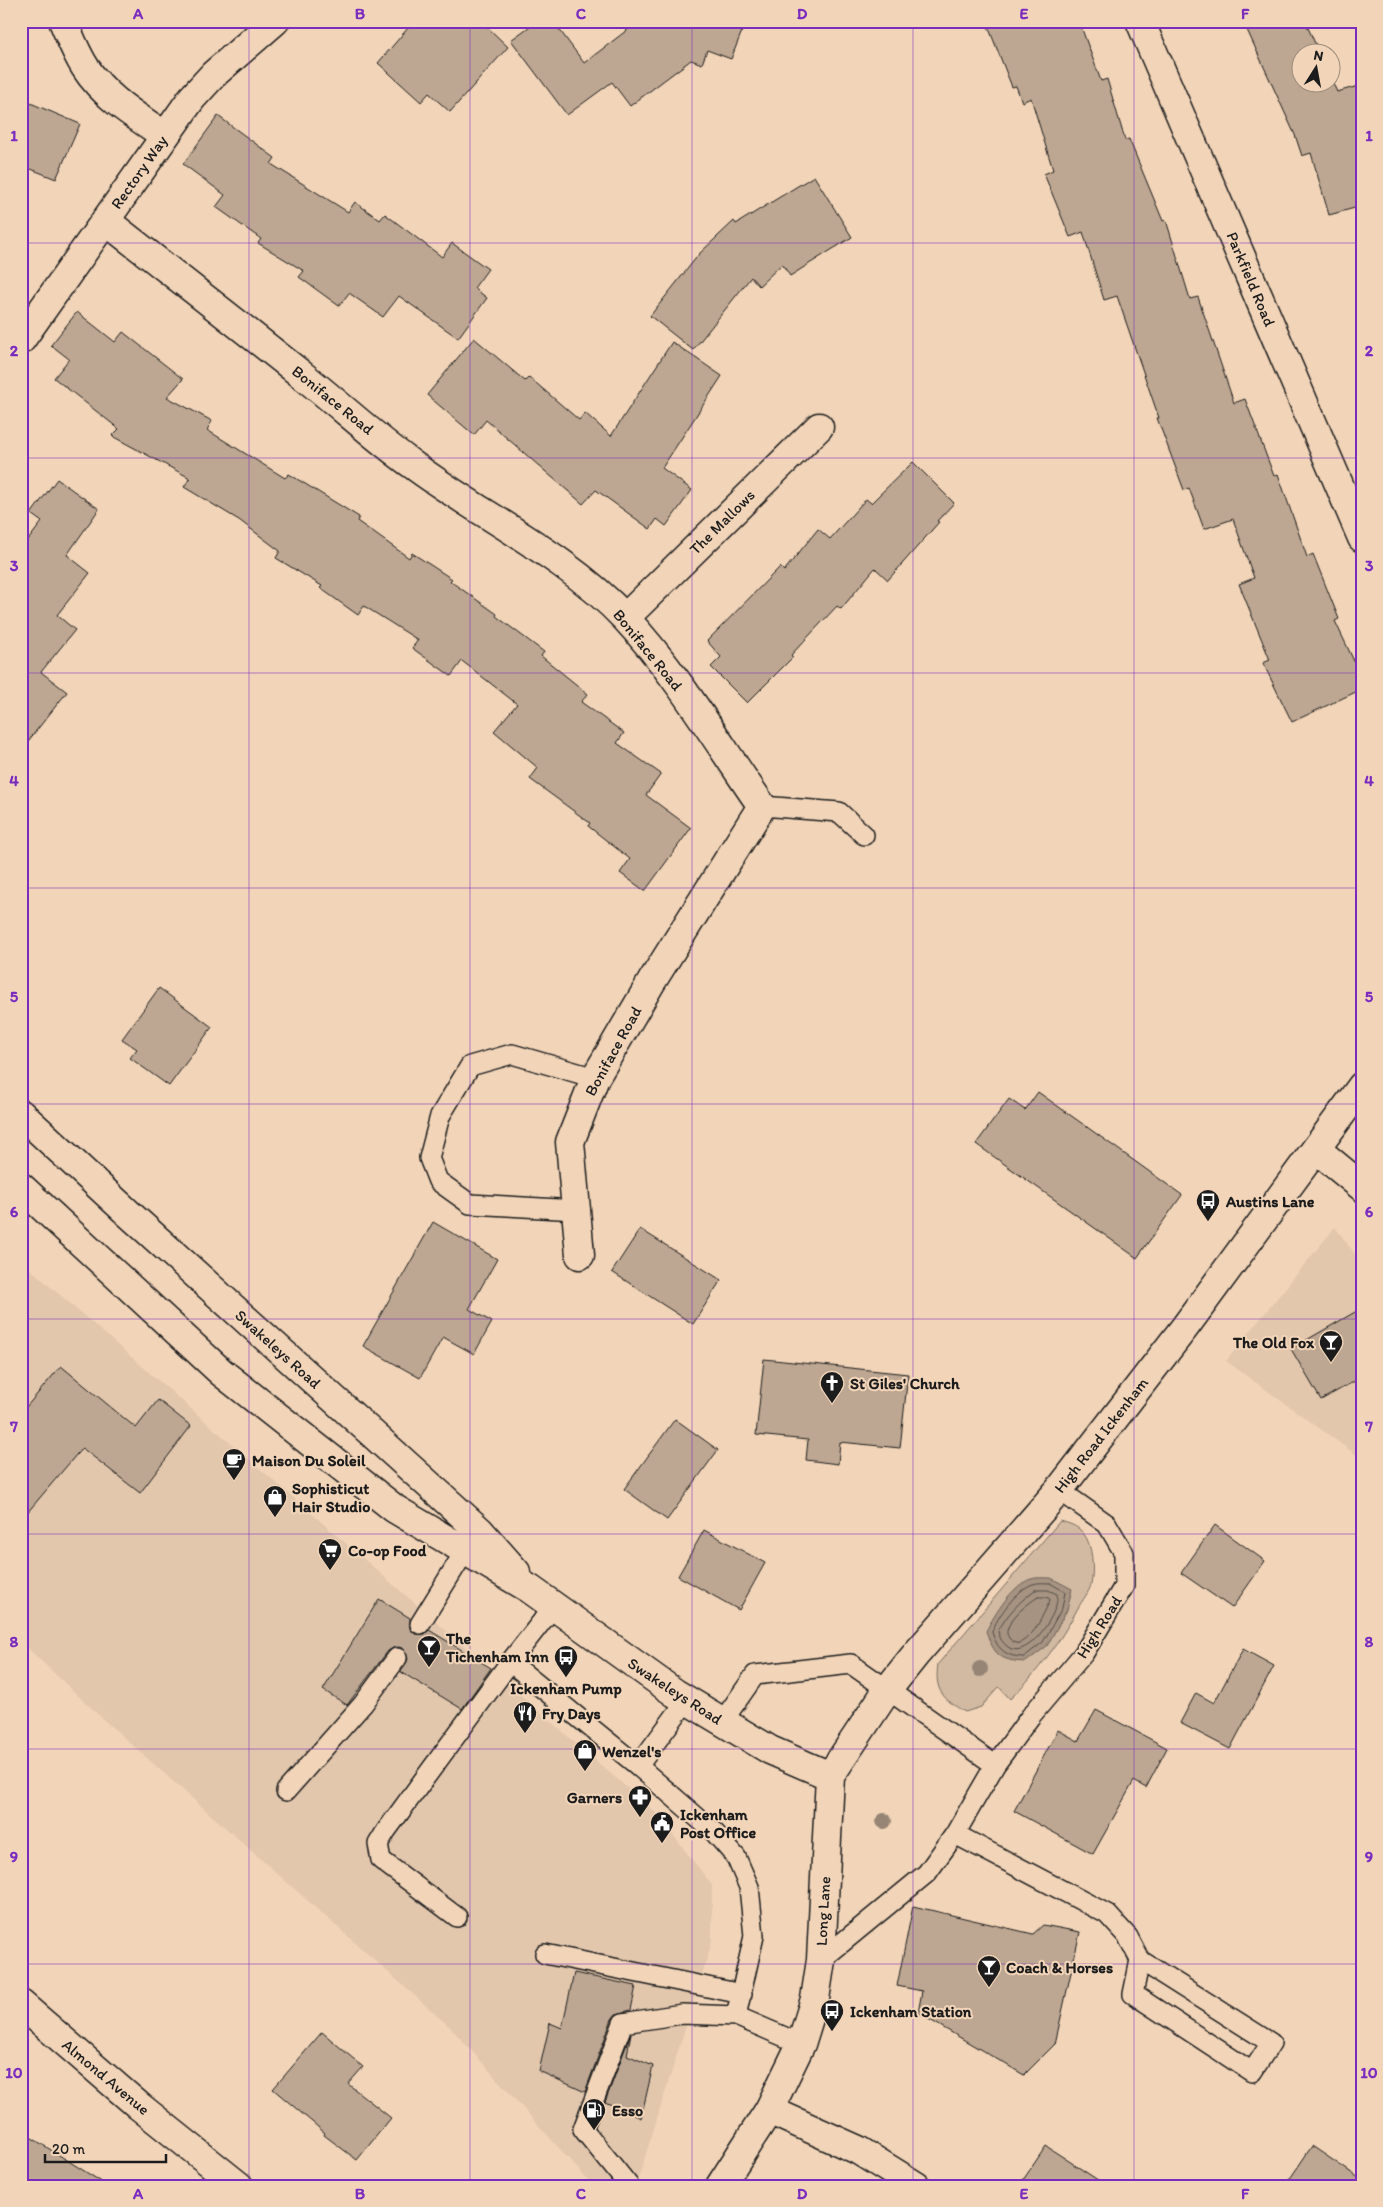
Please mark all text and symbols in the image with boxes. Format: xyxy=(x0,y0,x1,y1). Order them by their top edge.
text: A xyxy=(132,4,144,23)
text: B xyxy=(355,4,366,23)
text: C xyxy=(576,4,587,23)
text: D xyxy=(797,4,808,23)
text: E xyxy=(1020,4,1029,23)
text: F xyxy=(1241,4,1250,23)
north arrow xyxy=(1290,42,1340,92)
text: N xyxy=(1312,46,1325,65)
text: 1 xyxy=(10,126,18,145)
text: 1 xyxy=(1365,126,1373,145)
street label: Rectory Way xyxy=(107,131,172,213)
street label: Parkfield Road xyxy=(1223,229,1280,330)
text: 2 xyxy=(10,341,19,360)
text: 2 xyxy=(1365,341,1374,360)
street label: Boniface Road xyxy=(288,361,378,439)
street label: The Mallows xyxy=(685,485,759,559)
text: 3 xyxy=(10,556,19,575)
text: 3 xyxy=(1365,556,1374,575)
street label: Boniface Road xyxy=(609,605,687,695)
text: 4 xyxy=(9,771,19,790)
text: 4 xyxy=(1364,771,1374,790)
text: 5 xyxy=(10,987,19,1006)
text: 5 xyxy=(1365,987,1374,1006)
street label: Boniface Road xyxy=(581,1003,646,1099)
bus stop icon: Austins Lane xyxy=(1195,1188,1221,1222)
place label: Austins Lane xyxy=(1225,1192,1315,1211)
text: 6 xyxy=(10,1202,19,1221)
text: 6 xyxy=(1365,1202,1374,1221)
street label: Swakeleys Road xyxy=(231,1306,325,1393)
bar icon: The Old Fox xyxy=(1318,1329,1344,1363)
place label: The Old Fox xyxy=(1232,1333,1315,1352)
church icon: St Giles' Church xyxy=(819,1370,845,1404)
street label: High Road Ickenham xyxy=(1050,1373,1152,1497)
place label: St Giles' Church xyxy=(850,1374,960,1393)
text: 7 xyxy=(9,1417,18,1436)
text: 7 xyxy=(1364,1417,1373,1436)
cafe icon: Maison Du Soleil xyxy=(221,1447,247,1481)
place label: Maison Du Soleil xyxy=(252,1451,366,1470)
place label: Sophisticut Hair Studio xyxy=(292,1479,370,1516)
shop icon: Sophisticut Hair Studio xyxy=(262,1484,288,1518)
supermarket icon: Co-op Food xyxy=(317,1537,343,1571)
place label: Co-op Food xyxy=(348,1541,427,1561)
street label: High Road xyxy=(1072,1592,1126,1662)
place label: The Tichenham Inn xyxy=(445,1629,550,1666)
text: 8 xyxy=(10,1632,19,1651)
text: 8 xyxy=(1365,1632,1374,1651)
bar icon: The Tichenham Inn xyxy=(416,1634,442,1668)
bus stop icon: Ickenham Pump xyxy=(553,1644,579,1678)
street label: Swakeleys Road xyxy=(624,1653,726,1729)
place label: Ickenham Pump xyxy=(510,1679,622,1699)
restaurant icon: Fry Days xyxy=(512,1700,538,1734)
place label: Fry Days xyxy=(542,1704,601,1724)
shop icon: Wenzel's xyxy=(572,1738,598,1772)
place label: Wenzel's xyxy=(602,1742,661,1761)
pharmacy icon: Garners xyxy=(627,1784,653,1818)
place label: Garners xyxy=(567,1788,622,1807)
place label: Ickenham Post Office xyxy=(680,1805,756,1842)
public building icon: Ickenham Post Office xyxy=(649,1810,675,1844)
text: 9 xyxy=(10,1847,18,1866)
text: 9 xyxy=(1365,1847,1373,1866)
street label: Long Lane xyxy=(812,1875,834,1946)
bar icon: Coach & Horses xyxy=(976,1954,1002,1988)
place label: Coach & Horses xyxy=(1006,1958,1113,1977)
bus stop icon: Ickenham Station xyxy=(819,1998,845,2032)
place label: Ickenham Station xyxy=(850,2002,972,2021)
street label: Almond Avenue xyxy=(58,2035,154,2119)
text: 10 xyxy=(5,2063,23,2082)
text: 10 xyxy=(1360,2063,1378,2082)
fuel station icon: Esso xyxy=(581,2097,607,2131)
place label: Esso xyxy=(612,2101,643,2120)
scale bar xyxy=(45,2132,166,2164)
text: 20 m xyxy=(52,2140,86,2158)
text: A xyxy=(132,2184,144,2203)
text: B xyxy=(355,2184,366,2203)
text: C xyxy=(576,2184,587,2203)
text: D xyxy=(797,2184,808,2203)
text: E xyxy=(1020,2184,1029,2203)
text: F xyxy=(1241,2184,1250,2203)

